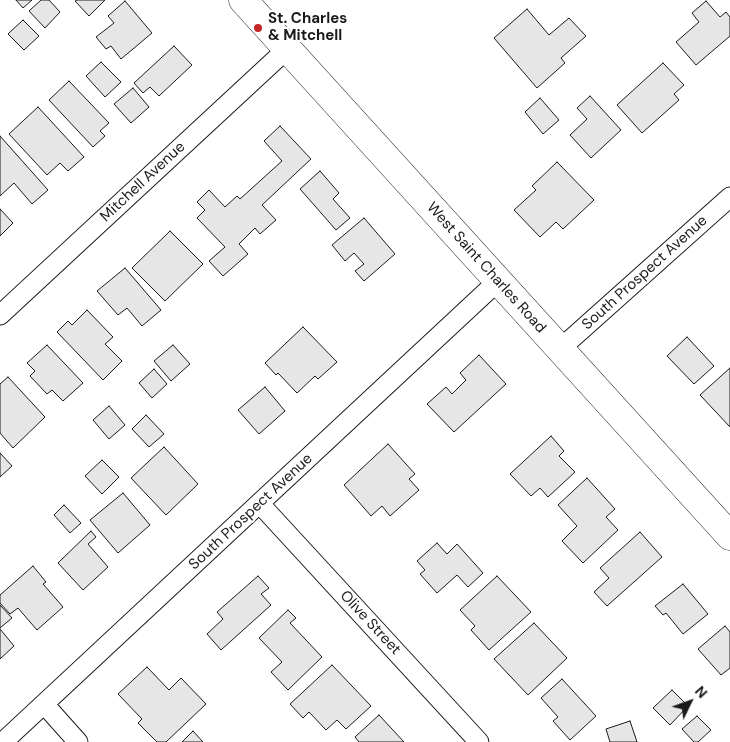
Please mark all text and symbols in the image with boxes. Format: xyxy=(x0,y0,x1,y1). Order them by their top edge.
place label: St. Charles & Mitchell xyxy=(268,10,347,45)
marker: St. Charles & Mitchell xyxy=(252,22,264,34)
street label: Mitchell Avenue xyxy=(97,138,189,226)
street label: West Saint Charles Road xyxy=(423,199,549,337)
street label: South Prospect Avenue xyxy=(579,212,711,334)
street label: South Prospect Avenue xyxy=(186,450,316,574)
street label: Olive Street xyxy=(336,587,404,659)
north arrow xyxy=(665,677,715,727)
text: N xyxy=(691,682,711,702)

